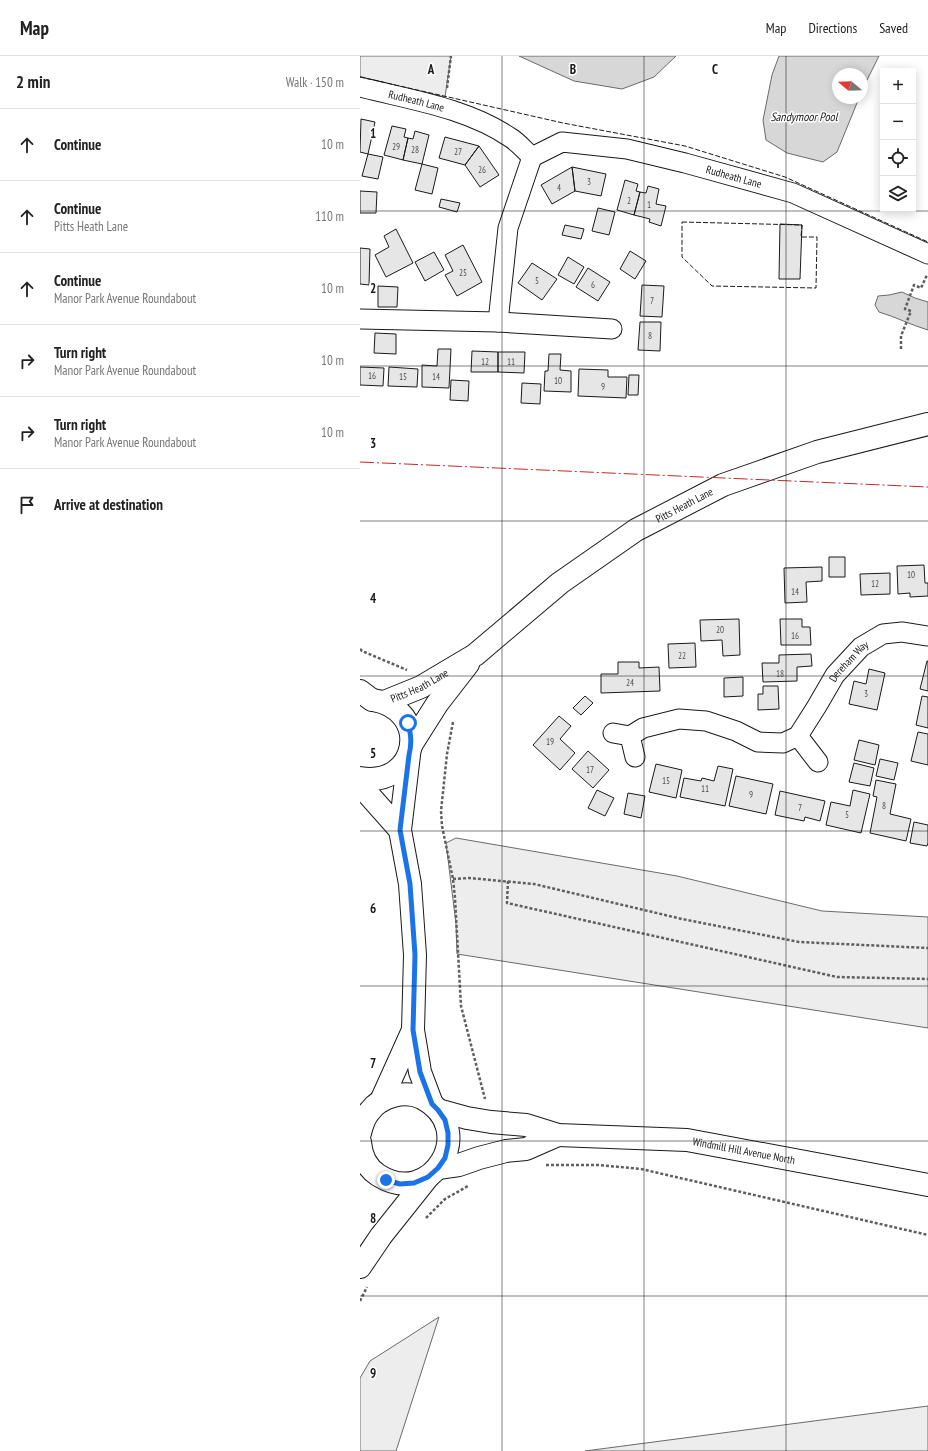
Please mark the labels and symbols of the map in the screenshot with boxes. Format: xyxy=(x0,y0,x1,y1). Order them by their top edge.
text: A xyxy=(427,61,435,78)
text: B xyxy=(570,61,576,78)
text: C xyxy=(712,61,718,78)
north arrow xyxy=(832,68,868,104)
street label: Rudheath Lane xyxy=(387,87,446,115)
water label: Sandymoor Pool xyxy=(770,109,839,124)
text: 1 xyxy=(370,125,376,142)
house number: 29 xyxy=(392,141,400,152)
house number: 28 xyxy=(411,144,419,155)
house number: 27 xyxy=(454,146,462,157)
street label: Rudheath Lane xyxy=(705,162,764,191)
house number: 26 xyxy=(478,164,486,175)
house number: 3 xyxy=(587,176,591,187)
house number: 4 xyxy=(557,182,561,193)
house number: 2 xyxy=(627,195,631,206)
house number: 1 xyxy=(647,199,651,210)
house number: 25 xyxy=(459,267,467,278)
house number: 5 xyxy=(535,275,539,286)
house number: 6 xyxy=(591,279,595,290)
text: 2 xyxy=(370,280,376,297)
house number: 7 xyxy=(650,295,654,306)
house number: 8 xyxy=(648,330,652,341)
house number: 12 xyxy=(481,356,489,367)
house number: 11 xyxy=(507,356,515,367)
house number: 16 xyxy=(368,370,376,381)
house number: 15 xyxy=(399,371,407,382)
house number: 14 xyxy=(432,371,440,382)
house number: 10 xyxy=(554,375,562,386)
house number: 9 xyxy=(601,381,605,392)
text: 3 xyxy=(370,435,376,452)
street label: Pitts Heath Lane xyxy=(653,484,716,526)
house number: 10 xyxy=(907,569,915,580)
house number: 12 xyxy=(871,578,879,589)
house number: 14 xyxy=(791,586,799,597)
text: 4 xyxy=(370,590,377,607)
house number: 20 xyxy=(716,624,724,635)
house number: 16 xyxy=(791,630,799,641)
street label: Dereham Way xyxy=(826,637,872,684)
house number: 22 xyxy=(678,650,686,661)
street label: Pitts Heath Lane xyxy=(388,665,451,706)
house number: 18 xyxy=(776,668,784,679)
house number: 24 xyxy=(626,677,634,688)
house number: 3 xyxy=(864,688,868,699)
route start xyxy=(399,714,417,732)
house number: 19 xyxy=(546,736,554,747)
text: 5 xyxy=(370,745,376,762)
house number: 17 xyxy=(586,764,594,775)
house number: 15 xyxy=(662,775,670,786)
house number: 11 xyxy=(701,783,709,794)
house number: 9 xyxy=(749,789,753,800)
house number: 8 xyxy=(882,800,886,811)
house number: 7 xyxy=(798,802,802,813)
house number: 5 xyxy=(845,809,849,820)
text: 6 xyxy=(370,900,376,917)
text: 7 xyxy=(370,1055,376,1072)
street label: Windmill Hill Avenue North xyxy=(691,1134,796,1167)
route end xyxy=(377,1171,395,1189)
text: 8 xyxy=(370,1210,376,1227)
text: 9 xyxy=(370,1365,376,1382)

